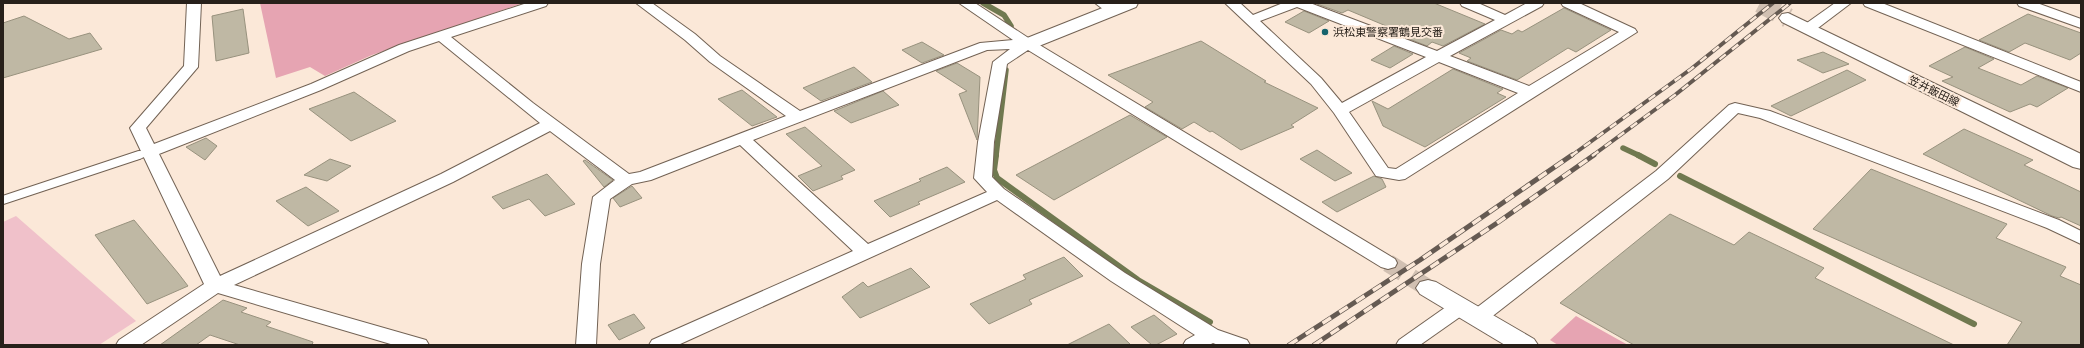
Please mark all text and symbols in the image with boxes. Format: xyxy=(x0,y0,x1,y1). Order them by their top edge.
place label: 浜松東警察署鶴見交番 xyxy=(1333,23,1443,39)
marker: 浜松東警察署鶴見交番 xyxy=(1320,27,1330,37)
street label: 笠井飯田線 xyxy=(1906,71,1963,109)

